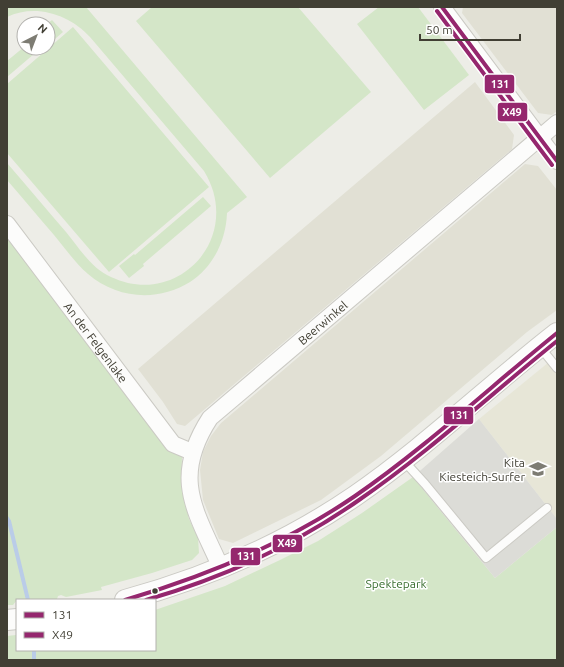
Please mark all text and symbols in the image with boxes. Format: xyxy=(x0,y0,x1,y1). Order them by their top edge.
north arrow xyxy=(16,16,56,56)
scale bar xyxy=(420,16,520,42)
text: N xyxy=(36,21,50,36)
text: 50 m xyxy=(426,23,453,36)
line badge: 131 xyxy=(484,74,515,94)
text: 131 xyxy=(491,78,509,90)
line badge: X49 xyxy=(497,102,528,122)
text: X49 xyxy=(502,106,522,118)
street label: Beerwinkel xyxy=(295,298,350,347)
street label: An der Felgenlake xyxy=(62,300,130,385)
line badge: 131 xyxy=(443,406,474,425)
text: 131 xyxy=(450,409,468,421)
place label: Kita Kiesteich-Surfer xyxy=(439,456,525,483)
school or university icon: Kita Kiesteich-Surfer xyxy=(528,459,548,479)
line badge: X49 xyxy=(272,534,303,553)
text: X49 xyxy=(277,537,297,549)
line badge: 131 xyxy=(230,547,261,566)
text: 131 xyxy=(237,550,255,562)
park label: Spektepark xyxy=(365,577,427,590)
unlabelled marker xyxy=(150,586,160,596)
legend xyxy=(16,599,156,651)
text: 131 xyxy=(52,608,72,621)
text: X49 xyxy=(52,628,73,641)

